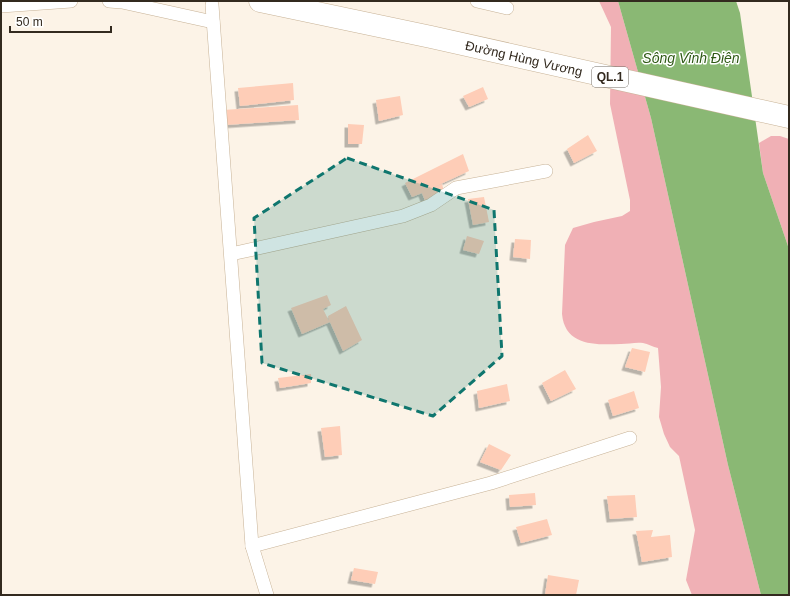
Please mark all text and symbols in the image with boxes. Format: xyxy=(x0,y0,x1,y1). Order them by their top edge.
scale bar xyxy=(10,8,111,34)
text: 50 m xyxy=(16,15,43,29)
street label: Đường Hùng Vương xyxy=(464,38,584,79)
water label: Sông Vĩnh Điện xyxy=(642,50,740,66)
road number: QL.1 xyxy=(592,67,628,87)

